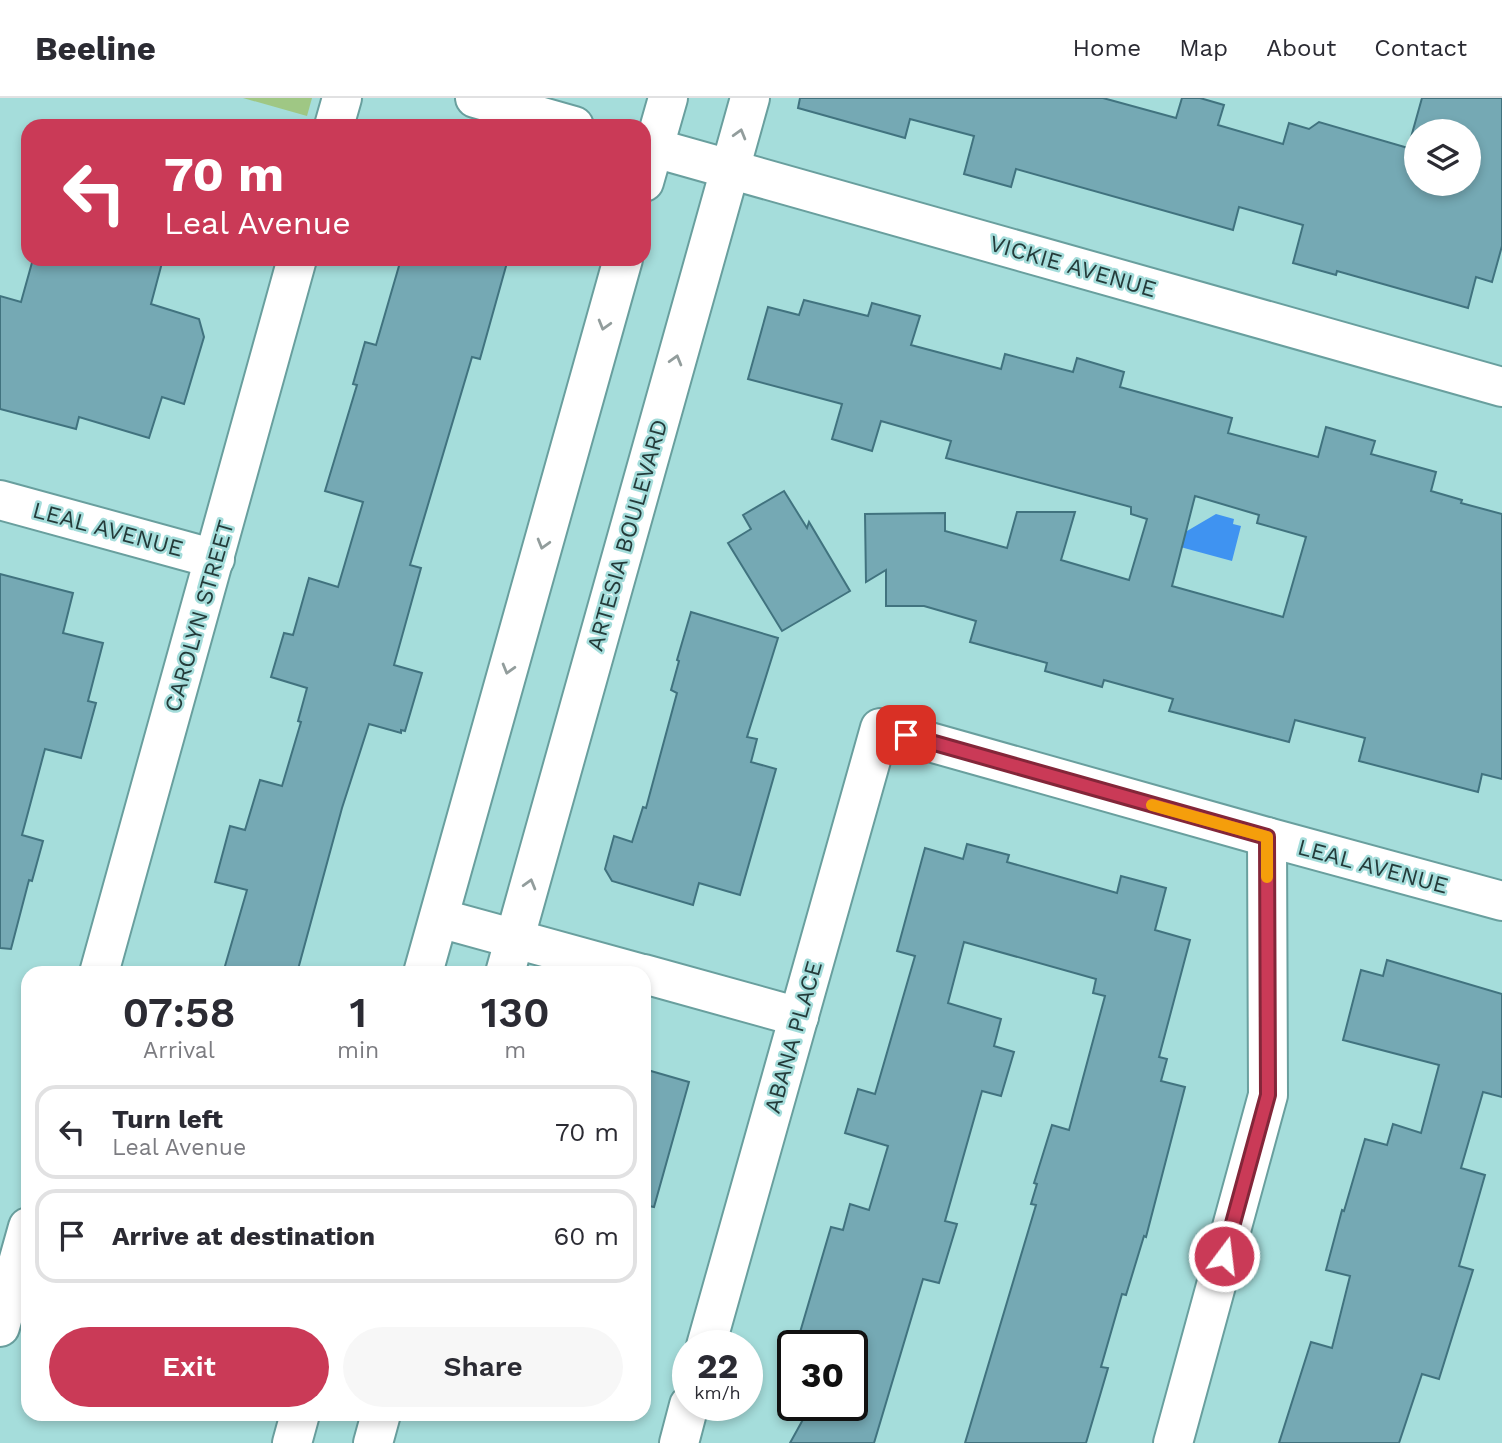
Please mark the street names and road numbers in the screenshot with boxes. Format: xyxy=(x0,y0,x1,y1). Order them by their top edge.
street label: VICKIE AVENUE xyxy=(986,230,1159,303)
street label: ARTESIA BOULEVARD xyxy=(581,416,674,654)
street label: LEAL AVENUE xyxy=(30,496,186,563)
street label: CAROLYN STREET xyxy=(159,517,240,715)
street label: LEAL AVENUE xyxy=(1295,833,1451,900)
street label: ABANA PLACE xyxy=(759,958,828,1116)

